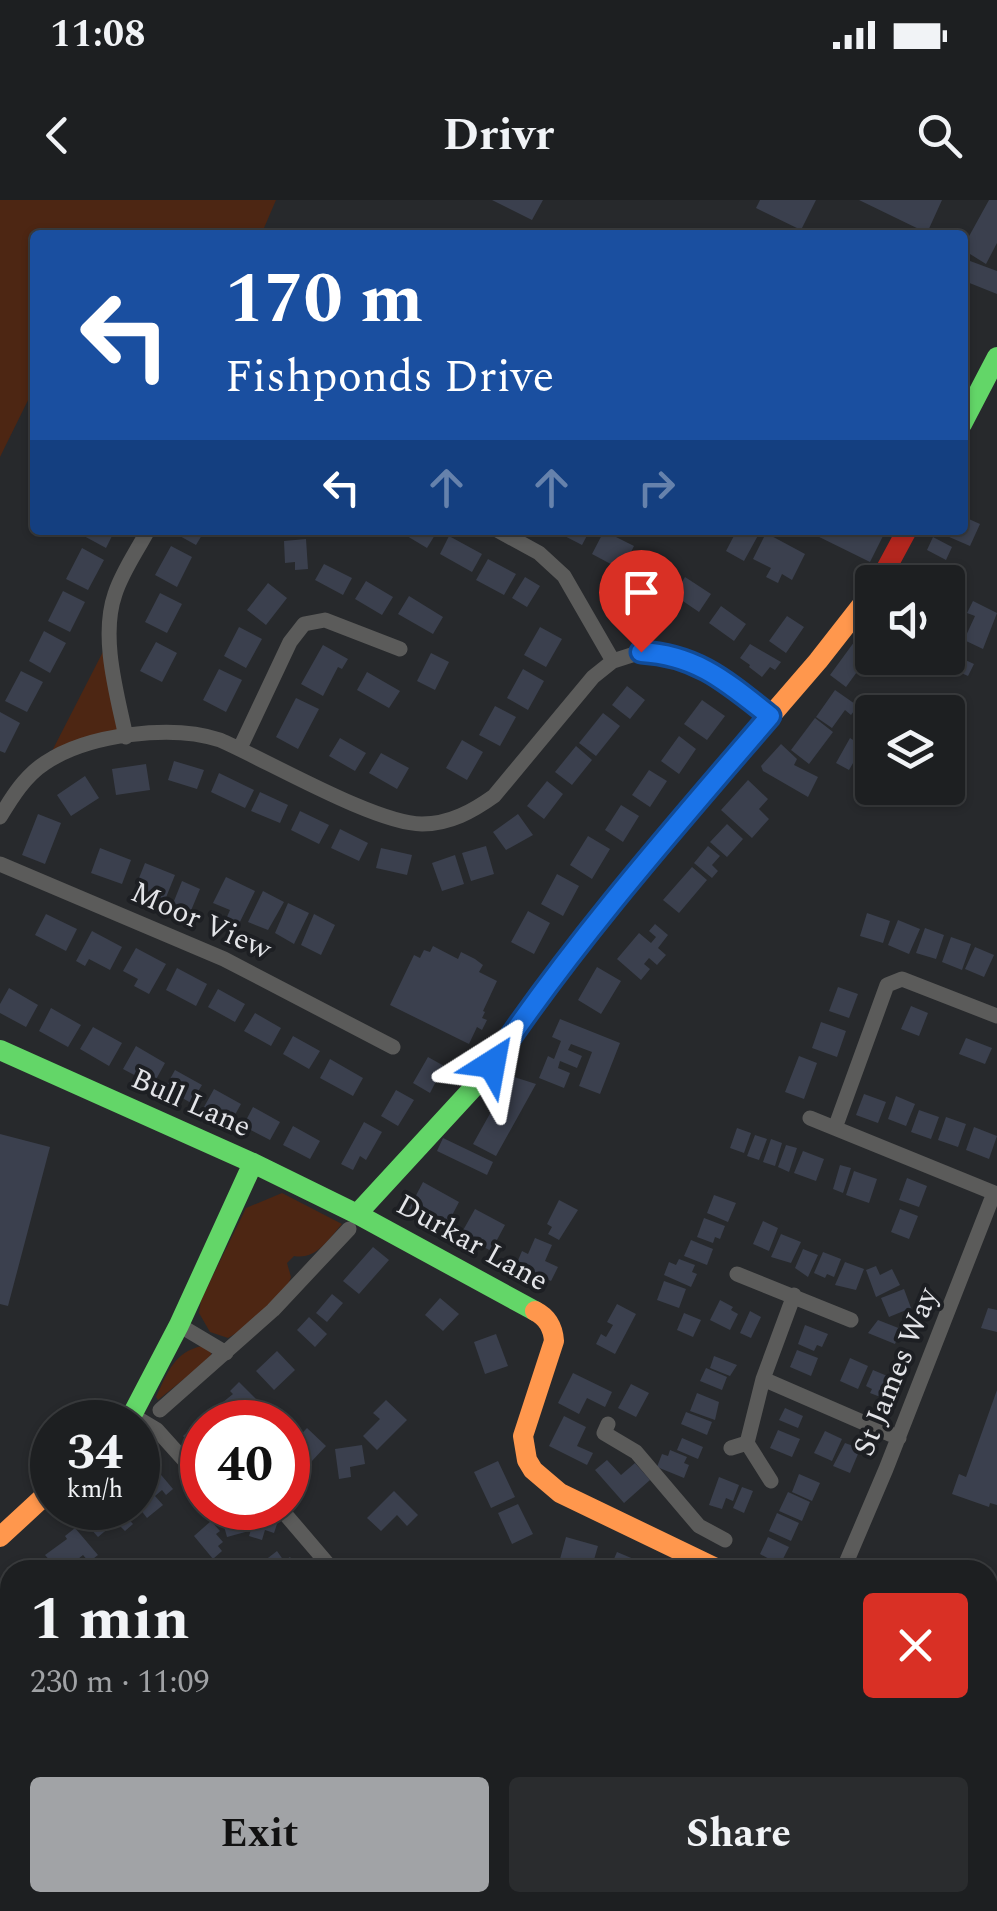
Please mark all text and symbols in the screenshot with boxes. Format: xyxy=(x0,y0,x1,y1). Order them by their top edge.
text: 11:08 xyxy=(50,6,145,64)
text: Drivr xyxy=(443,101,554,170)
icon: back xyxy=(30,108,85,163)
icon: search xyxy=(912,108,967,163)
text: 170 m xyxy=(225,247,423,353)
icon: left xyxy=(60,270,190,400)
text: Fishponds Drive xyxy=(225,343,554,412)
icon: left xyxy=(314,460,369,515)
icon: ahead xyxy=(419,460,474,515)
icon: ahead xyxy=(524,460,579,515)
icon: right xyxy=(629,460,684,515)
pin xyxy=(599,550,684,653)
icon: arrive xyxy=(614,565,669,620)
map controls xyxy=(855,565,965,805)
button: sound xyxy=(855,565,965,675)
button: layers xyxy=(855,695,965,805)
street label: Moor View xyxy=(123,870,280,973)
position arrow xyxy=(440,1012,544,1116)
street label: Bull Lane xyxy=(123,1056,259,1150)
street label: Durkar Lane xyxy=(387,1182,557,1304)
street label: St James Way xyxy=(841,1279,951,1463)
speed limit sign: 40 xyxy=(180,1400,310,1530)
text: 34 xyxy=(67,1415,123,1491)
text: km/h xyxy=(67,1471,123,1509)
text: 1 min xyxy=(30,1574,190,1666)
button: close xyxy=(863,1593,968,1698)
text: 230 m · 11:09 xyxy=(30,1658,210,1707)
button: Exit xyxy=(30,1777,489,1892)
button: Share xyxy=(509,1777,968,1892)

